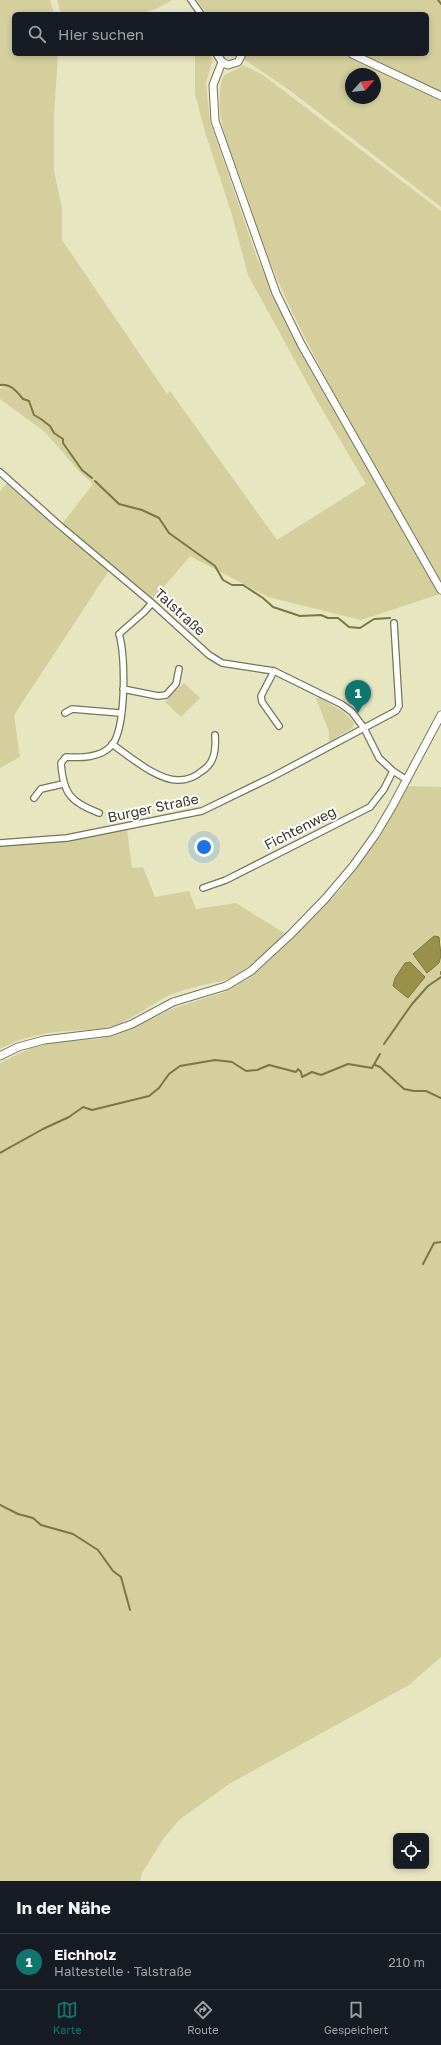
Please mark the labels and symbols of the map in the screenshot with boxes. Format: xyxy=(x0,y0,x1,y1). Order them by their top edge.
north arrow xyxy=(345,68,381,104)
street label: Talstraße xyxy=(151,584,209,639)
pin: 1 xyxy=(345,680,371,713)
street label: Burger Straße xyxy=(106,790,200,825)
street label: Fichtenweg xyxy=(261,802,339,853)
your location xyxy=(194,837,214,857)

